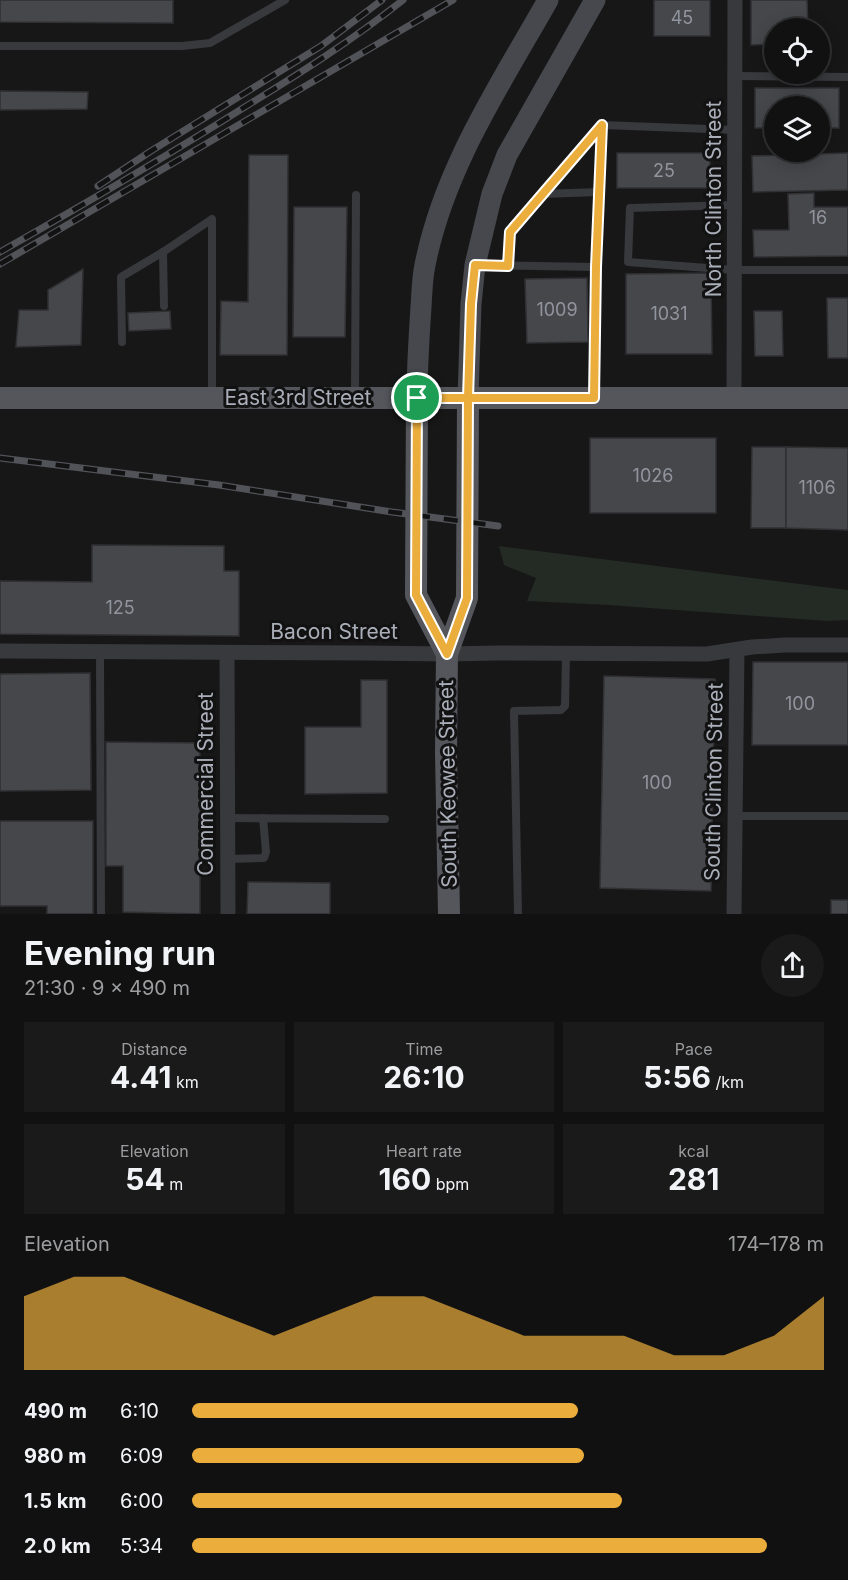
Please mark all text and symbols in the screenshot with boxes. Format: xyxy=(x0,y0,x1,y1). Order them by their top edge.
house number: 45 xyxy=(671,7,693,28)
map controls xyxy=(764,18,830,162)
button: locate xyxy=(764,18,830,84)
button: layers xyxy=(764,96,830,162)
street label: North Clinton Street xyxy=(701,101,726,297)
house number: 25 xyxy=(653,160,675,181)
house number: 16 xyxy=(809,207,827,228)
house number: 1009 xyxy=(536,299,578,320)
house number: 1031 xyxy=(650,303,688,324)
pin xyxy=(391,372,442,423)
icon: arrive xyxy=(400,381,433,414)
street label: East 3rd Street xyxy=(225,385,372,410)
house number: 1026 xyxy=(633,465,673,486)
house number: 1106 xyxy=(798,477,836,498)
house number: 125 xyxy=(105,597,135,618)
street label: Bacon Street xyxy=(270,619,398,644)
street label: South Keowee Street xyxy=(433,680,462,888)
street label: South Clinton Street xyxy=(699,682,728,881)
street label: Commercial Street xyxy=(193,692,218,876)
house number: 100 xyxy=(785,693,815,714)
house number: 100 xyxy=(642,772,672,793)
text: Evening run xyxy=(24,933,216,973)
button: share xyxy=(761,934,824,997)
text: 21:30 · 9 × 490 m xyxy=(24,976,190,1000)
text: Distance xyxy=(121,1039,187,1059)
text: Time xyxy=(405,1039,443,1059)
text: Pace xyxy=(675,1039,712,1059)
text: 4.41 xyxy=(110,1059,171,1095)
text: 26:10 xyxy=(383,1059,465,1095)
text: 5:56 xyxy=(643,1059,711,1095)
text: km xyxy=(171,1072,199,1092)
text: /km xyxy=(711,1072,744,1092)
text: Elevation xyxy=(120,1141,189,1161)
text: Heart rate xyxy=(386,1141,462,1161)
text: kcal xyxy=(678,1141,709,1161)
text: 54 xyxy=(125,1161,165,1197)
text: 160 xyxy=(379,1161,431,1197)
text: 281 xyxy=(668,1161,719,1197)
text: m xyxy=(165,1174,183,1194)
text: bpm xyxy=(431,1174,469,1194)
text: Elevation xyxy=(24,1232,110,1256)
text: 174–178 m xyxy=(728,1232,824,1256)
text: 490 m xyxy=(24,1399,87,1423)
text: 6:10 xyxy=(120,1399,159,1423)
text: 980 m xyxy=(24,1444,86,1468)
text: 6:09 xyxy=(120,1444,163,1468)
text: 1.5 km xyxy=(24,1489,87,1513)
text: 6:00 xyxy=(120,1489,163,1513)
text: 2.0 km xyxy=(24,1534,91,1558)
text: 5:34 xyxy=(120,1534,163,1558)

